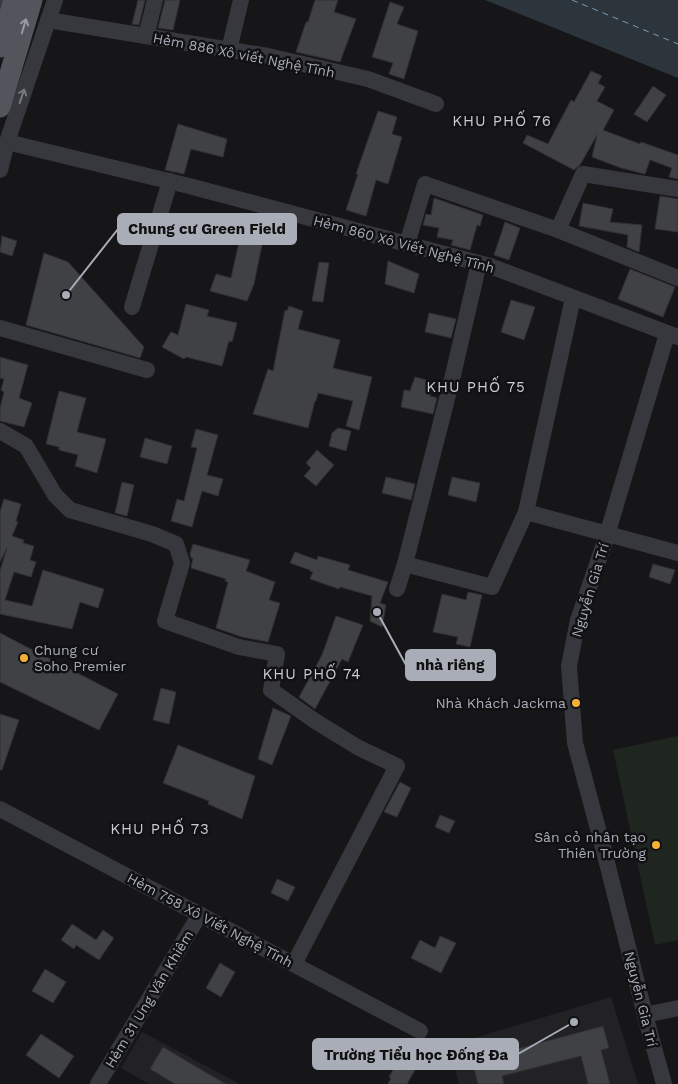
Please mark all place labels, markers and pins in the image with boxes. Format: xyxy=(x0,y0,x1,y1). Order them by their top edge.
callout: Chung cư Green Field xyxy=(118,214,296,244)
place label: Chung cư Soho Premier xyxy=(34,642,126,674)
callout: nhà riêng xyxy=(406,650,495,680)
marker: Chung cư Soho Premier xyxy=(18,652,30,664)
place label: Nhà Khách Jackma xyxy=(435,695,566,711)
marker: Nhà Khách Jackma xyxy=(570,697,582,709)
place label: Sân cỏ nhân tạo Thiên Trường xyxy=(534,829,647,861)
marker: Sân cỏ nhân tạo Thiên Trường xyxy=(650,839,662,851)
callout: Trường Tiểu học Đống Đa xyxy=(313,1039,518,1069)

